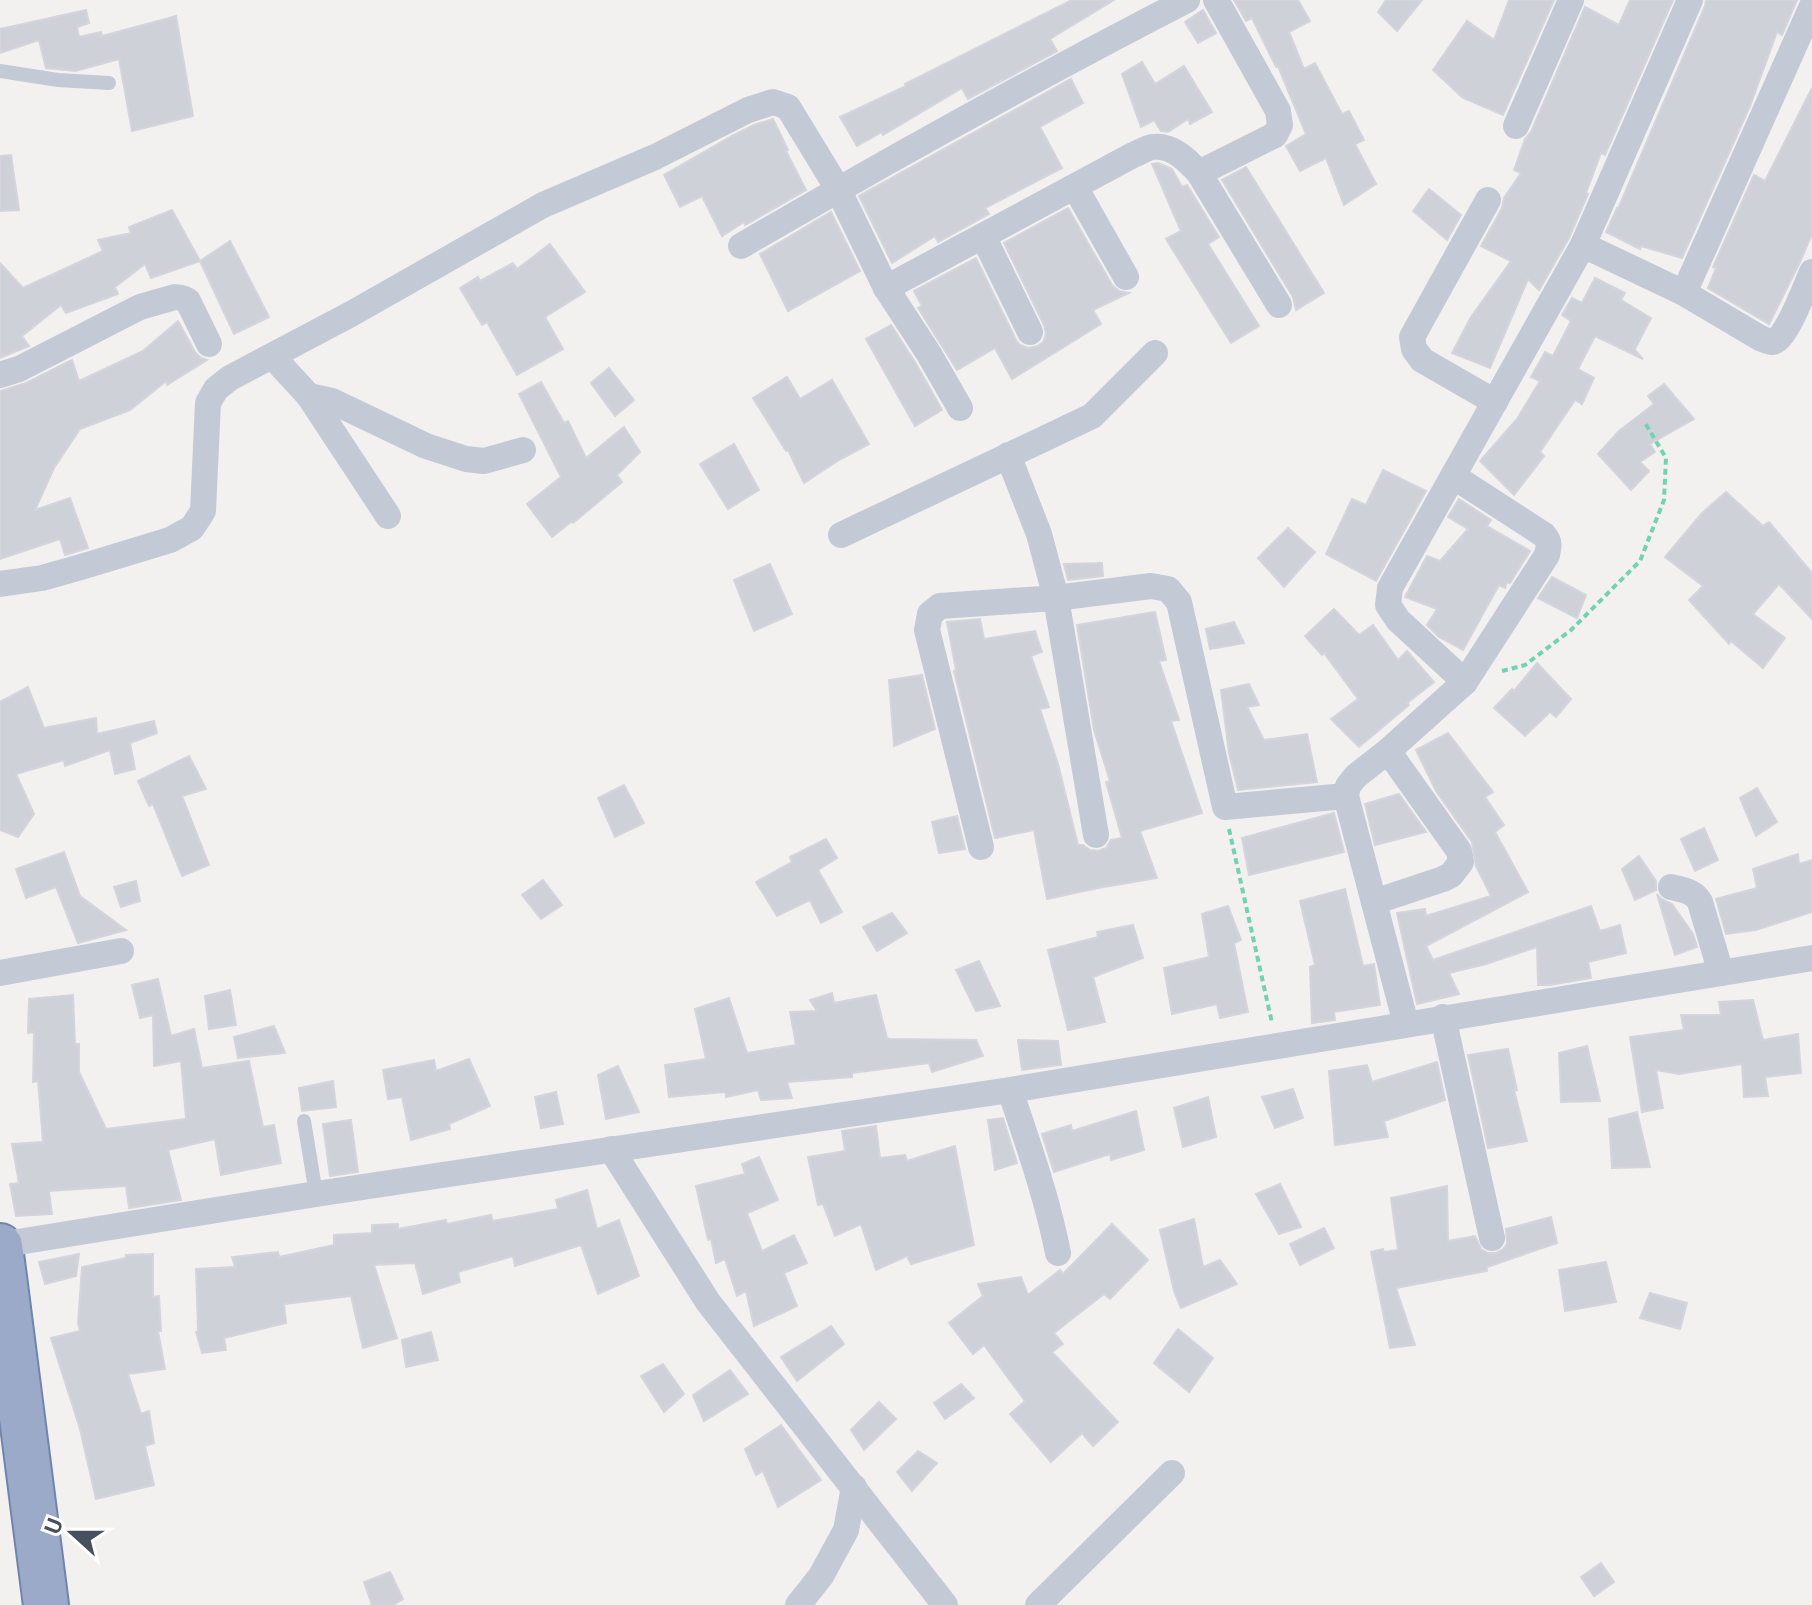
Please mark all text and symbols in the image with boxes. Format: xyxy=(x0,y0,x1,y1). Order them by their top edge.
north arrow xyxy=(32,1493,112,1573)
text: U xyxy=(40,1515,68,1537)

